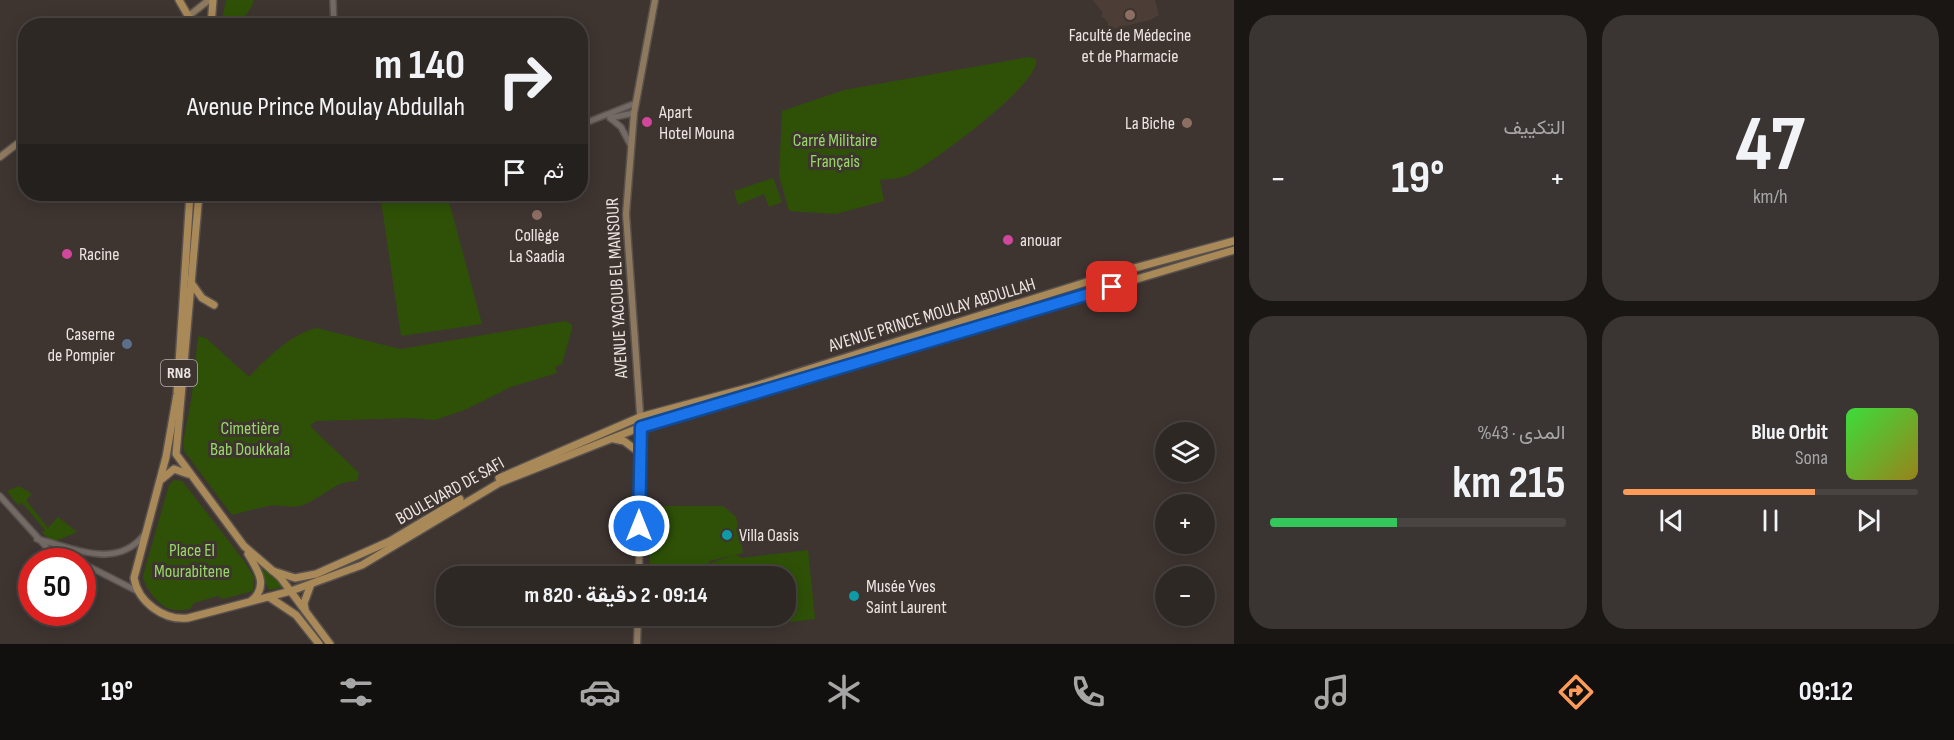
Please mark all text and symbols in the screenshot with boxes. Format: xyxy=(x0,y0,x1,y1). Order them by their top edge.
marker: Faculté de Médecine et de Pharmacie xyxy=(1123,8,1137,22)
place label: Faculté de Médecine et de Pharmacie xyxy=(1069,25,1191,67)
text: 140 m xyxy=(374,40,465,91)
icon: right xyxy=(486,42,564,120)
text: Avenue Prince Moulay Abdullah xyxy=(187,91,465,123)
text: 47 xyxy=(1736,99,1805,192)
place label: Apart Hotel Mouna xyxy=(658,102,735,144)
place label: La Biche xyxy=(1125,113,1175,134)
marker: Apart Hotel Mouna xyxy=(640,115,654,129)
marker: La Biche xyxy=(1180,116,1194,130)
text: التكييف xyxy=(1503,116,1566,140)
park label: Carré Militaire Français xyxy=(793,130,877,172)
text: 19° xyxy=(1391,151,1444,206)
icon: arrive xyxy=(498,156,531,189)
text: ثم xyxy=(543,158,564,185)
text: − xyxy=(1270,159,1286,199)
text: + xyxy=(1549,159,1566,199)
text: km/h xyxy=(1753,185,1788,209)
street label: AVENUE YACOUB EL MANSOUR xyxy=(602,197,632,380)
marker: Collège La Saadia xyxy=(530,208,544,222)
place label: Collège La Saadia xyxy=(509,225,565,267)
place label: anouar xyxy=(1020,230,1062,251)
marker: anouar xyxy=(1001,233,1015,247)
place label: Racine xyxy=(79,244,120,265)
marker: Racine xyxy=(60,247,74,261)
pin xyxy=(1086,261,1137,312)
icon: arrive xyxy=(1095,270,1128,303)
street label: AVENUE PRINCE MOULAY ABDULLAH xyxy=(825,273,1038,357)
place label: Caserne de Pompier xyxy=(48,324,115,366)
marker: Caserne de Pompier xyxy=(120,337,134,351)
road number: RN8 xyxy=(161,360,197,386)
park label: Cimetière Bab Doukkala xyxy=(210,418,290,460)
text: Blue Orbit xyxy=(1751,419,1828,446)
text: المدى · 43% xyxy=(1477,421,1566,445)
map controls xyxy=(1155,422,1215,626)
button: layers xyxy=(1155,422,1215,482)
text: Sona xyxy=(1795,446,1828,470)
street label: BOULEVARD DE SAFI xyxy=(392,453,508,529)
text: 215 km xyxy=(1452,456,1566,511)
position arrow xyxy=(607,494,671,558)
button: + xyxy=(1155,494,1215,554)
icon: previous xyxy=(1655,504,1688,537)
icon: pause xyxy=(1754,504,1787,537)
icon: next xyxy=(1852,504,1885,537)
place label: Villa Oasis xyxy=(739,525,799,546)
marker: Villa Oasis xyxy=(720,528,734,542)
park label: Place El Mourabitene xyxy=(154,540,230,582)
speed limit sign: 50 xyxy=(18,548,96,626)
button: − xyxy=(1155,566,1215,626)
place label: Musée Yves Saint Laurent xyxy=(866,576,947,618)
text: 09:14 · 2 دقيقة · 820 m xyxy=(525,582,707,609)
marker: Musée Yves Saint Laurent xyxy=(847,589,861,603)
icon: filters xyxy=(335,671,377,713)
icon: car xyxy=(579,671,621,713)
icon: climate xyxy=(823,671,865,713)
icon: phone xyxy=(1067,671,1109,713)
icon: music xyxy=(1311,671,1353,713)
icon: directions xyxy=(1555,671,1597,713)
text: 19° xyxy=(101,676,133,708)
text: 09:12 xyxy=(1799,676,1853,708)

